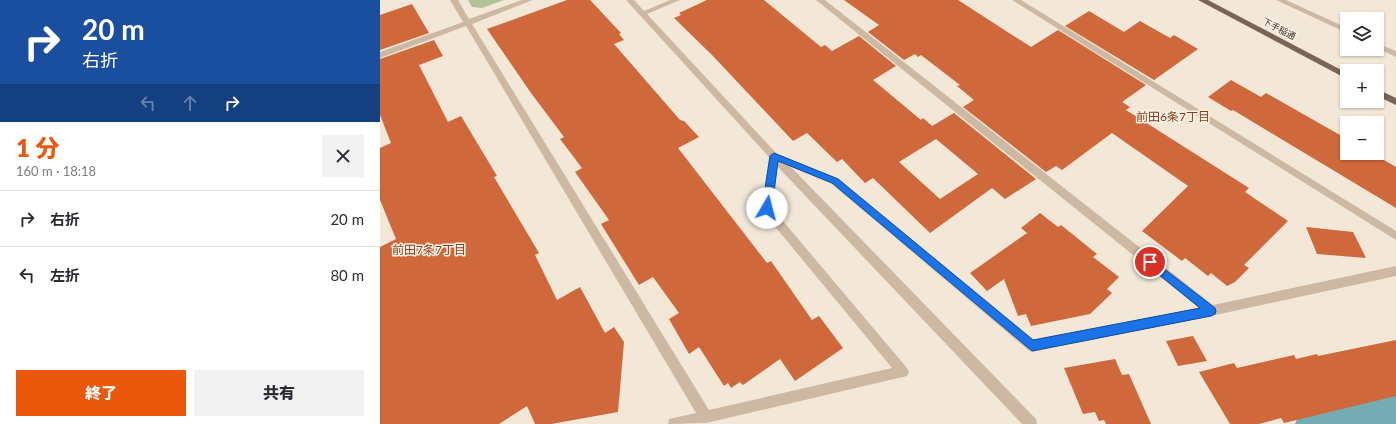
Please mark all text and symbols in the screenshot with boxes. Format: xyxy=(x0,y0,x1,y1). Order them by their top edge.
text: 20 m xyxy=(82,12,145,46)
map controls xyxy=(1340,12,1384,160)
button: layers xyxy=(1340,12,1384,56)
street label: 下手稲通 xyxy=(1261,15,1298,42)
icon: right xyxy=(16,16,68,68)
text: 右折 xyxy=(82,49,118,71)
button: + xyxy=(1340,64,1384,108)
icon: left xyxy=(137,92,159,114)
icon: ahead xyxy=(179,92,201,114)
icon: right xyxy=(221,92,243,114)
district label: 前田6条7丁目 xyxy=(1136,109,1210,124)
button: − xyxy=(1340,116,1384,160)
text: 1 分 xyxy=(16,133,59,162)
button: close xyxy=(322,135,364,177)
text: 160 m · 18:18 xyxy=(16,163,96,179)
position arrow xyxy=(746,187,788,229)
icon: right xyxy=(16,208,38,230)
text: 右折 xyxy=(50,210,80,228)
text: 20 m xyxy=(330,210,364,228)
district label: 前田7条7丁目 xyxy=(392,242,466,257)
pin xyxy=(1133,245,1167,279)
icon: arrive xyxy=(1139,251,1161,273)
icon: left xyxy=(16,264,38,286)
text: 左折 xyxy=(50,266,80,284)
text: 80 m xyxy=(330,266,364,284)
button: 終了 xyxy=(16,370,186,416)
button: 共有 xyxy=(194,370,364,416)

